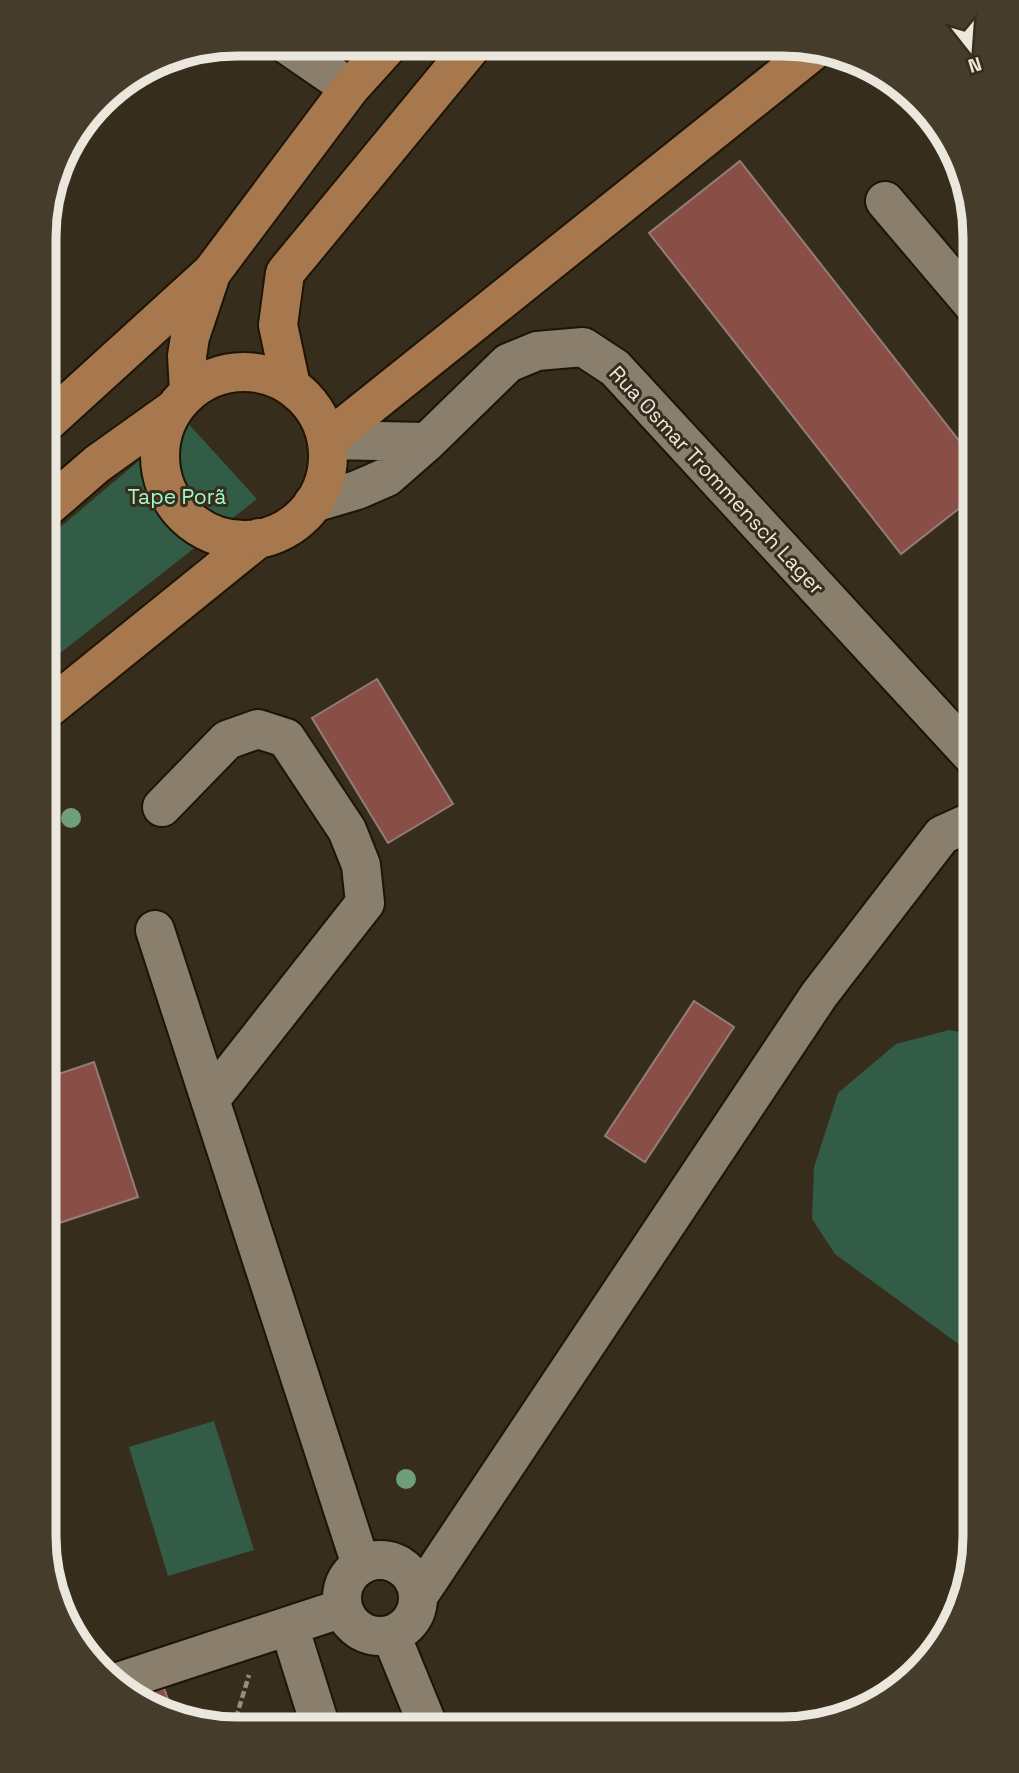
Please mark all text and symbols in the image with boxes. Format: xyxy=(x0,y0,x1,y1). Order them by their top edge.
north arrow xyxy=(935,14,1005,84)
text: N xyxy=(965,51,985,79)
street label: Rua Osmar Trommensch Lager xyxy=(604,360,830,600)
park label: Tape Porã xyxy=(128,483,226,510)

